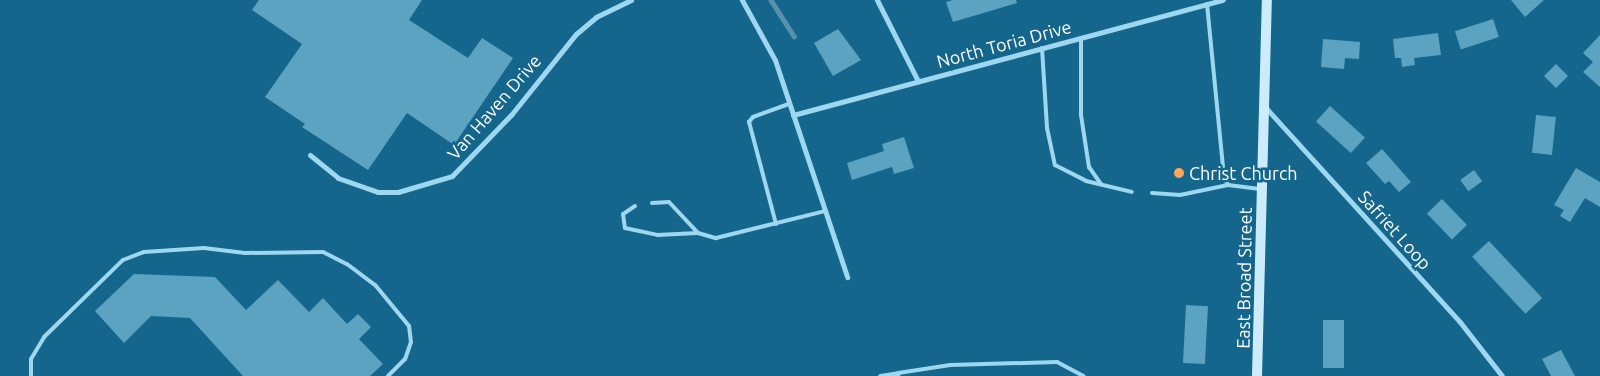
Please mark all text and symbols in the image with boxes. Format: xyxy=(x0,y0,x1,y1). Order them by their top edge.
street label: North Toria Drive xyxy=(934,16,1074,72)
street label: Van Haven Drive xyxy=(442,50,546,164)
place label: Christ Church xyxy=(1189,162,1298,184)
marker: Christ Church xyxy=(1173,167,1185,179)
street label: Safriet Loop xyxy=(1354,186,1436,274)
street label: East Broad Street xyxy=(1232,207,1256,349)

